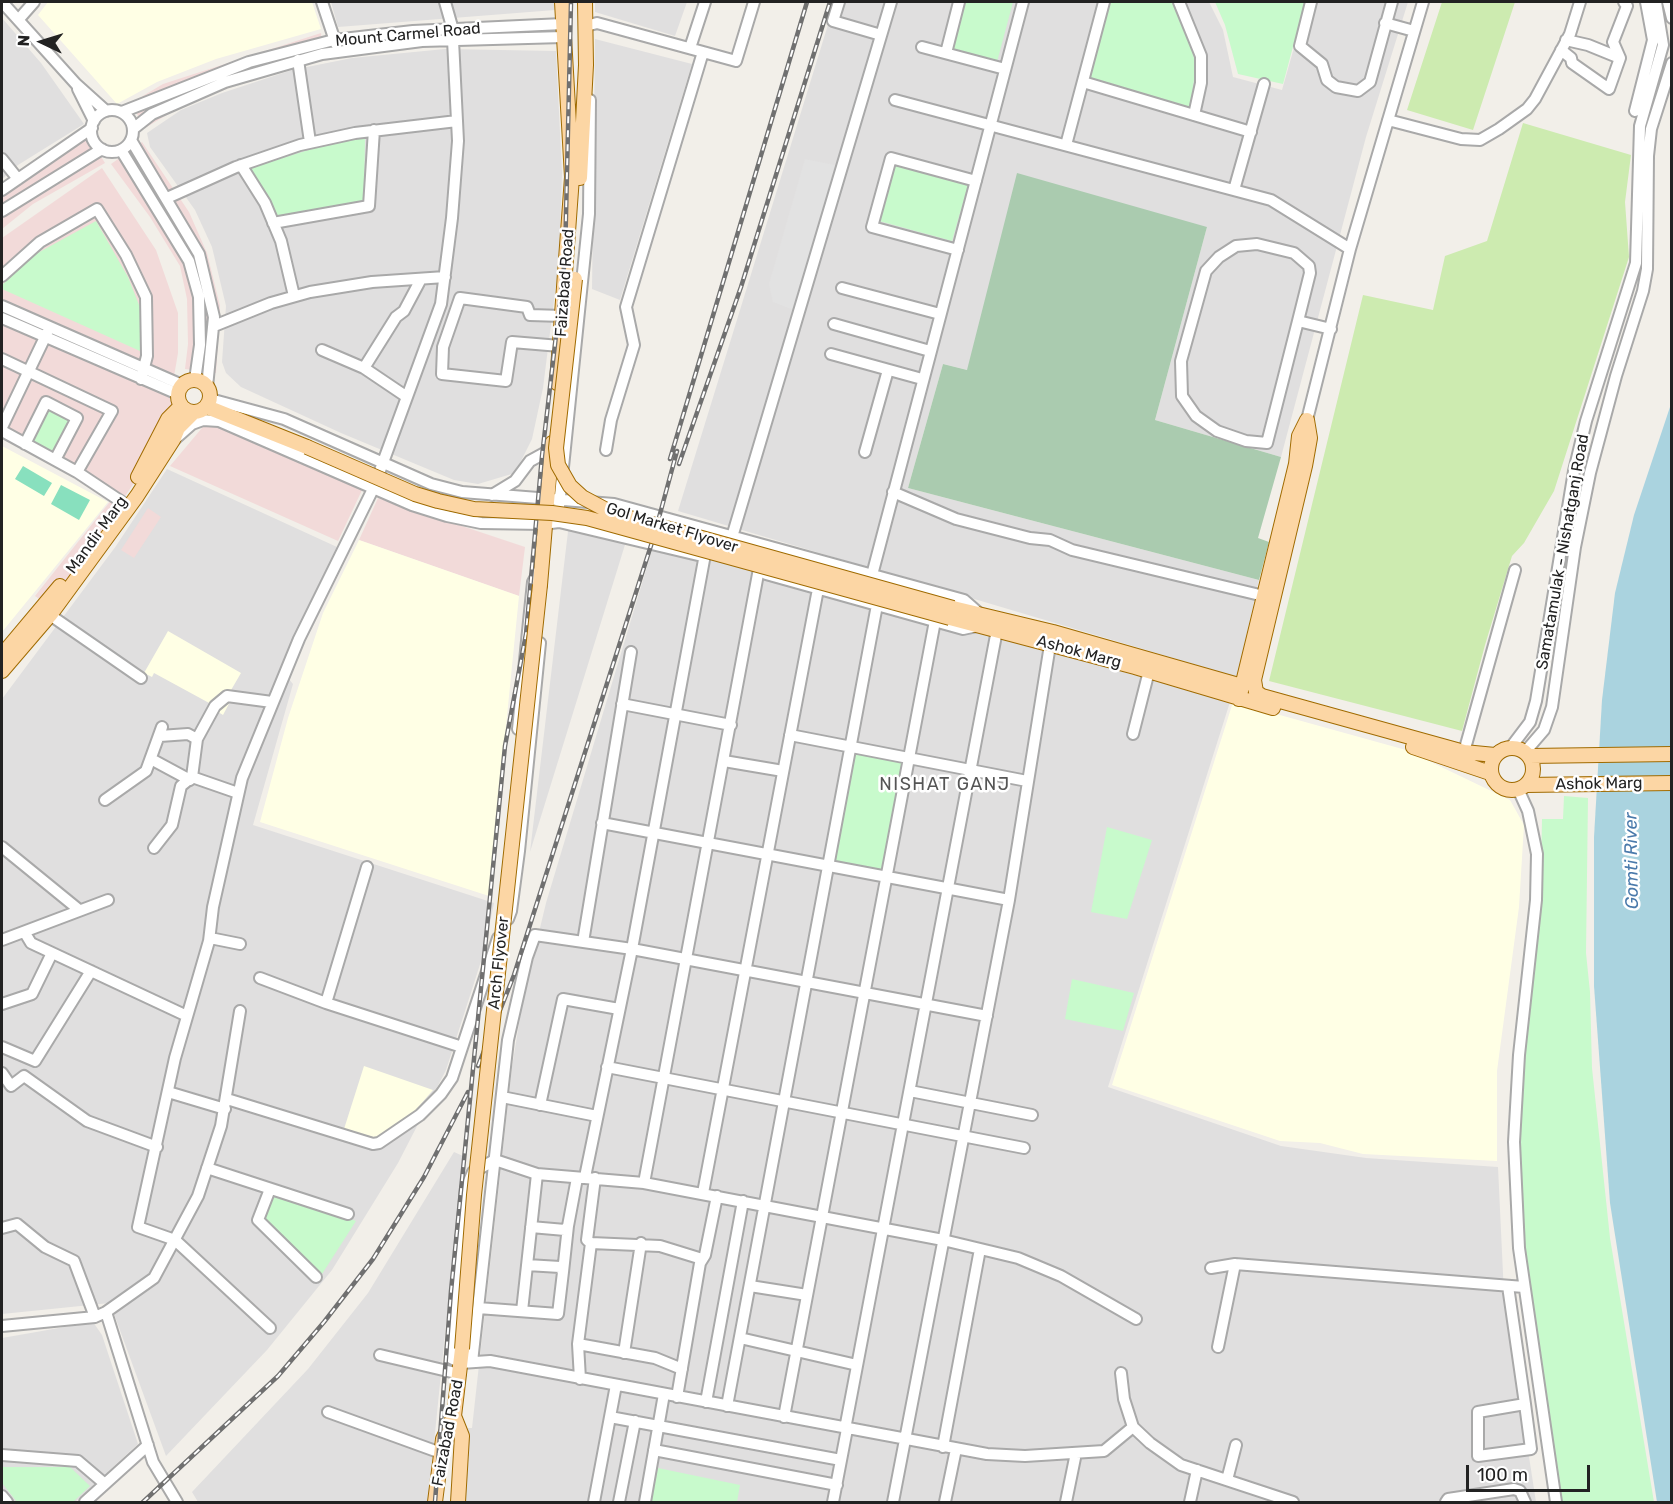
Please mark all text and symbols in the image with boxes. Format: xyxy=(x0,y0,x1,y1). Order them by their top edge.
north arrow xyxy=(12,12,72,72)
street label: Mount Carmel Road xyxy=(335,19,481,51)
text: N xyxy=(14,34,33,47)
street label: Faizabad Road xyxy=(552,228,578,338)
street label: Samatamulak - Nishatganj Road xyxy=(1533,433,1593,671)
street label: Mandir Marg xyxy=(62,492,132,578)
street label: Gol Market Flyover xyxy=(604,499,740,557)
street label: Ashok Marg xyxy=(1035,631,1123,673)
district label: NISHAT GANJ xyxy=(879,774,1011,796)
street label: Ashok Marg xyxy=(1555,774,1643,794)
water label: Gomti River xyxy=(1620,812,1644,910)
street label: Arch Flyover xyxy=(485,916,513,1010)
street label: Faizabad Road xyxy=(428,1378,468,1488)
scale bar xyxy=(1469,1453,1594,1491)
text: 100 m xyxy=(1477,1464,1528,1486)

